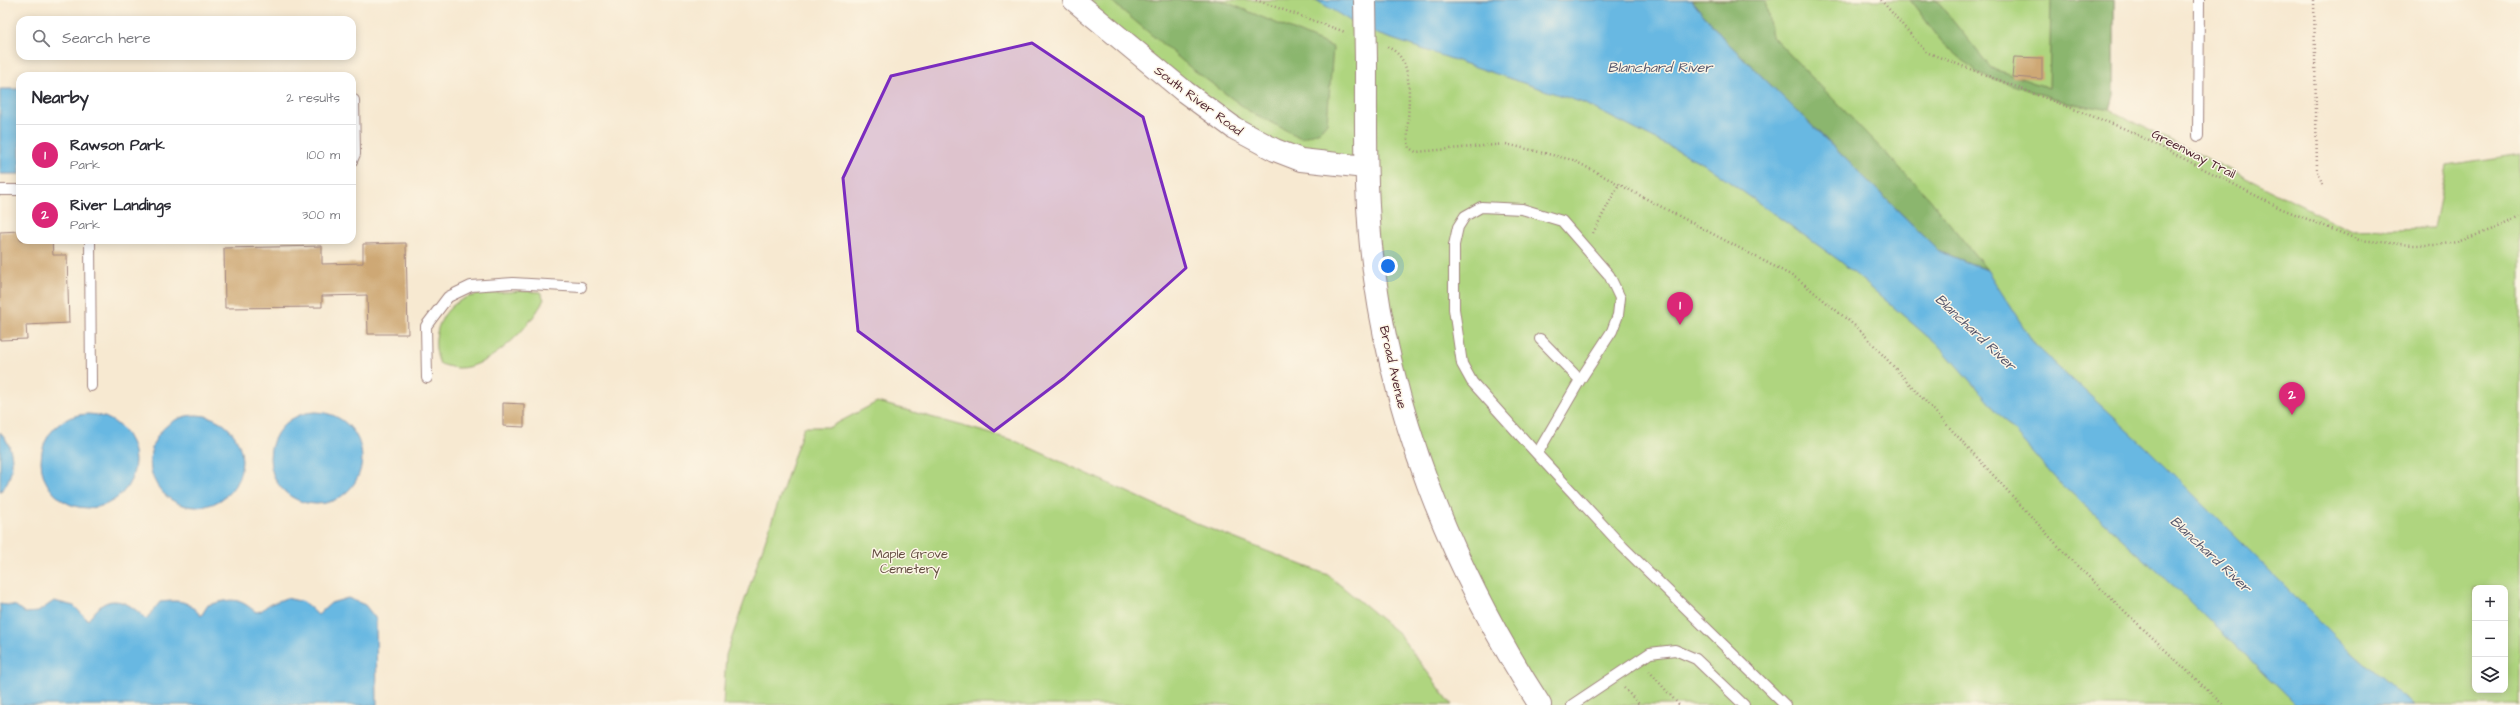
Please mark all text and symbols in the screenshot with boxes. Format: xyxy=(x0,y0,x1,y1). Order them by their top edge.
search box xyxy=(16,16,356,60)
icon: search xyxy=(30,27,52,49)
text: Search here xyxy=(62,28,151,49)
water label: Blanchard River xyxy=(1608,58,1713,78)
street label: South River Road xyxy=(1150,62,1247,140)
text: Nearby xyxy=(32,86,89,110)
text: 2 results xyxy=(286,89,340,107)
street label: Greenway Trail xyxy=(2148,125,2239,184)
text: Rawson Park xyxy=(70,135,165,156)
text: 1 xyxy=(44,146,46,164)
text: 100 m xyxy=(307,146,340,164)
text: Park xyxy=(70,156,100,174)
text: River Landings xyxy=(70,195,171,216)
text: 2 xyxy=(41,206,49,224)
text: 300 m xyxy=(302,206,340,224)
text: Park xyxy=(70,216,100,234)
your location xyxy=(1378,256,1398,276)
water label: Blanchard River xyxy=(1930,290,2021,376)
pin: 1 xyxy=(1667,292,1693,325)
street label: Broad Avenue xyxy=(1375,324,1411,410)
pin: 2 xyxy=(2279,382,2305,415)
water label: Blanchard River xyxy=(2165,512,2256,598)
park label: Maple Grove Cemetery xyxy=(872,545,948,579)
map controls xyxy=(2472,585,2508,693)
button: + xyxy=(2472,585,2508,621)
button: − xyxy=(2472,621,2508,657)
button: layers xyxy=(2472,657,2508,693)

